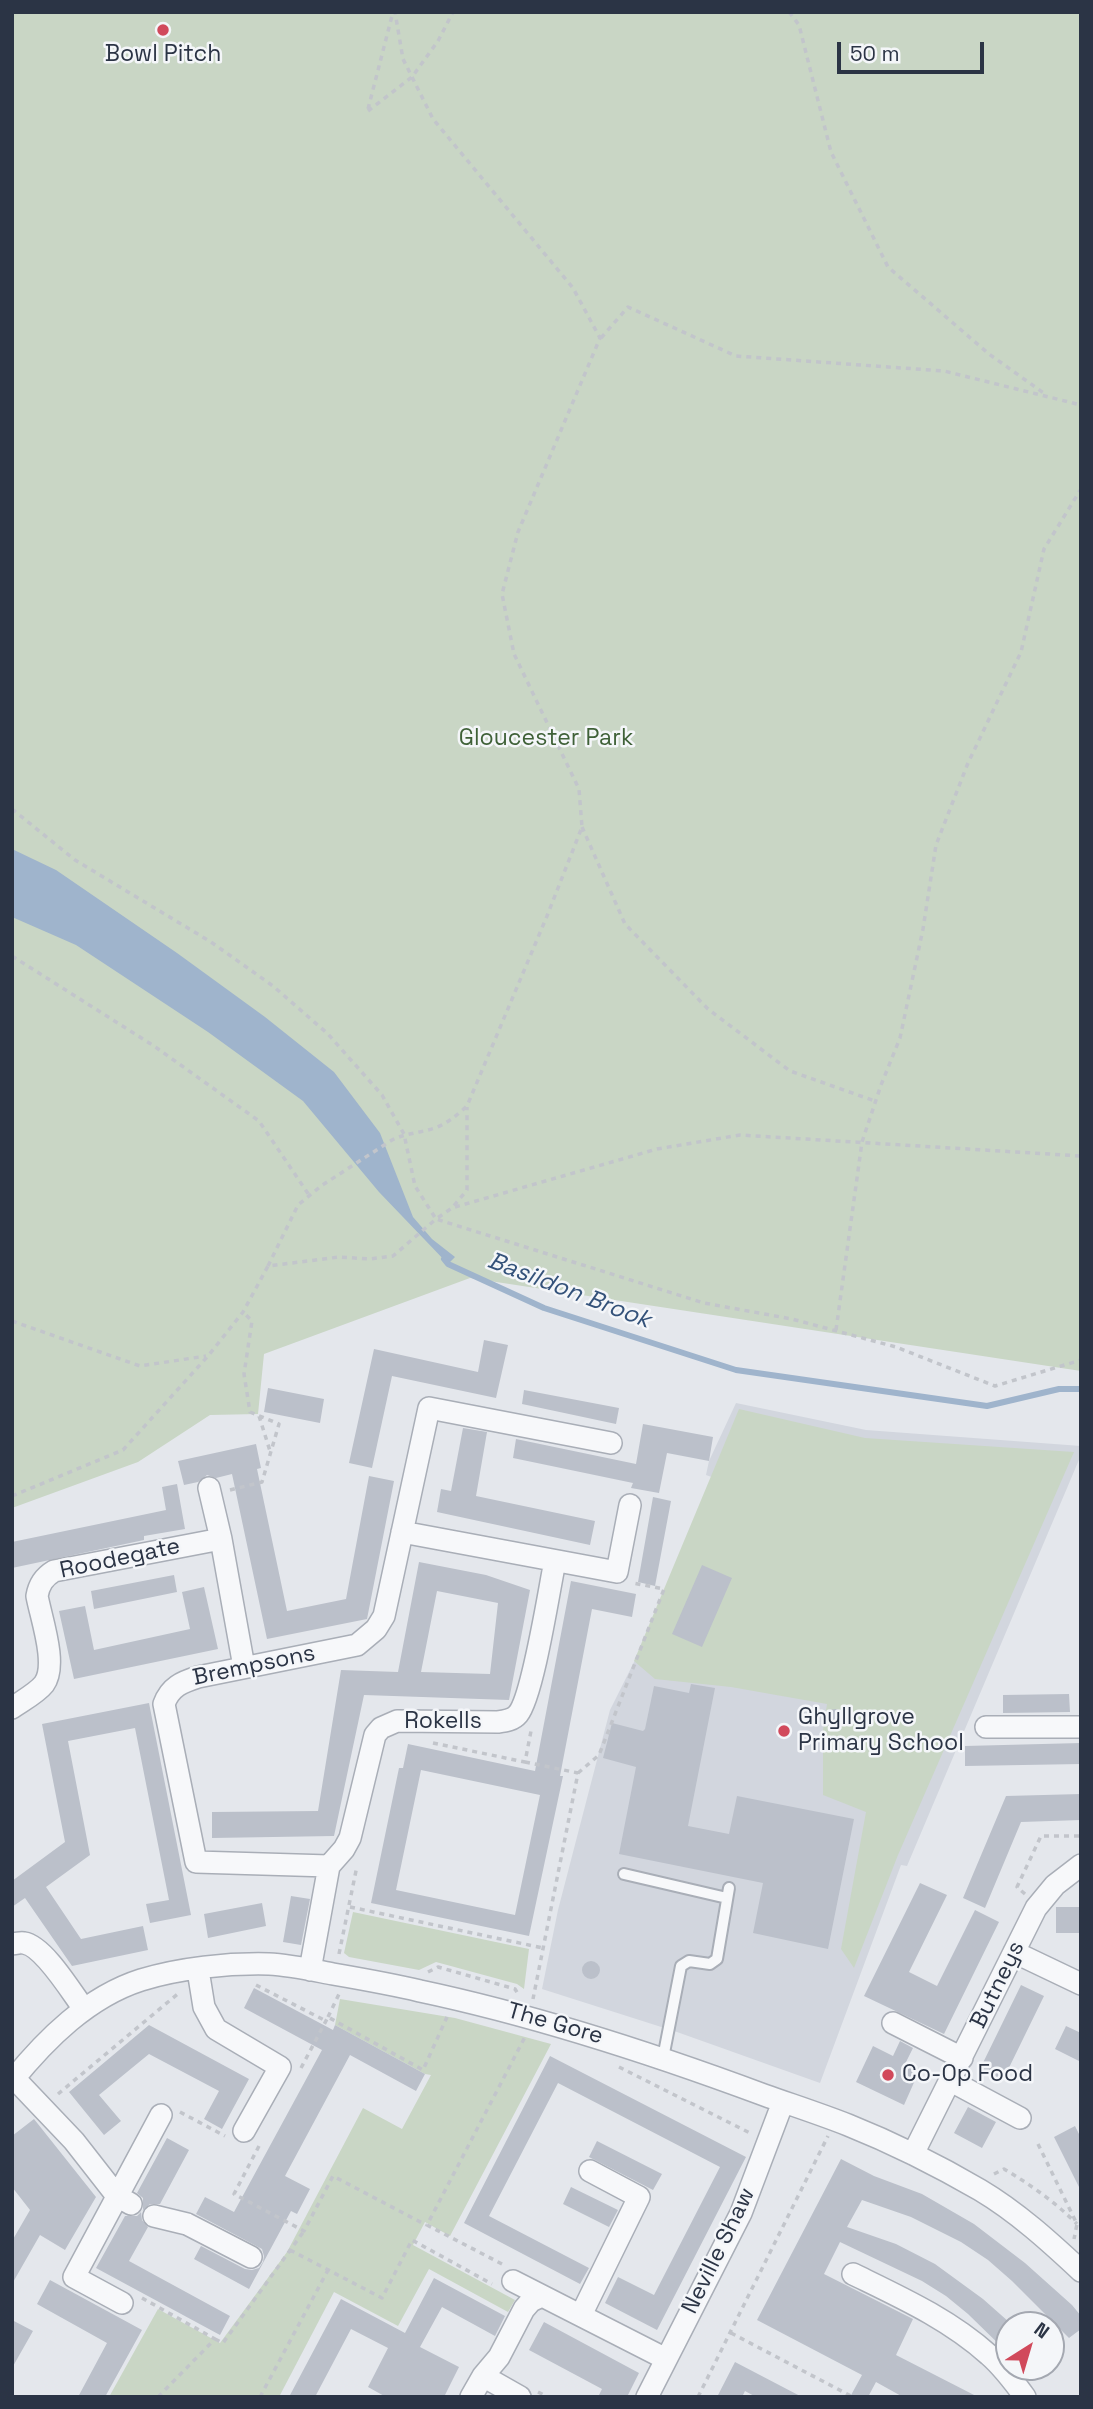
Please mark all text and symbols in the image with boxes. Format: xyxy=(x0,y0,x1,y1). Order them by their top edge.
marker: Bowl Pitch xyxy=(155,22,171,38)
scale bar xyxy=(841,28,988,72)
text: 50 m xyxy=(850,40,900,67)
place label: Bowl Pitch xyxy=(105,41,221,69)
park label: Gloucester Park xyxy=(459,725,633,753)
water label: Basildon Brook xyxy=(483,1247,655,1335)
street label: Roodegate xyxy=(57,1533,183,1585)
street label: Brempsons xyxy=(190,1640,318,1692)
place label: Ghyllgrove Primary School xyxy=(798,1704,964,1758)
street label: Rokells xyxy=(404,1708,482,1736)
marker: Ghyllgrove Primary School xyxy=(776,1723,792,1739)
street label: Butneys xyxy=(965,1937,1031,2033)
street label: The Gore xyxy=(504,1997,606,2051)
place label: Co-Op Food xyxy=(902,2061,1033,2089)
marker: Co-Op Food xyxy=(880,2067,896,2083)
street label: Neville Shaw xyxy=(677,2183,761,2319)
north arrow xyxy=(995,2311,1065,2381)
text: N xyxy=(1029,2317,1054,2344)

